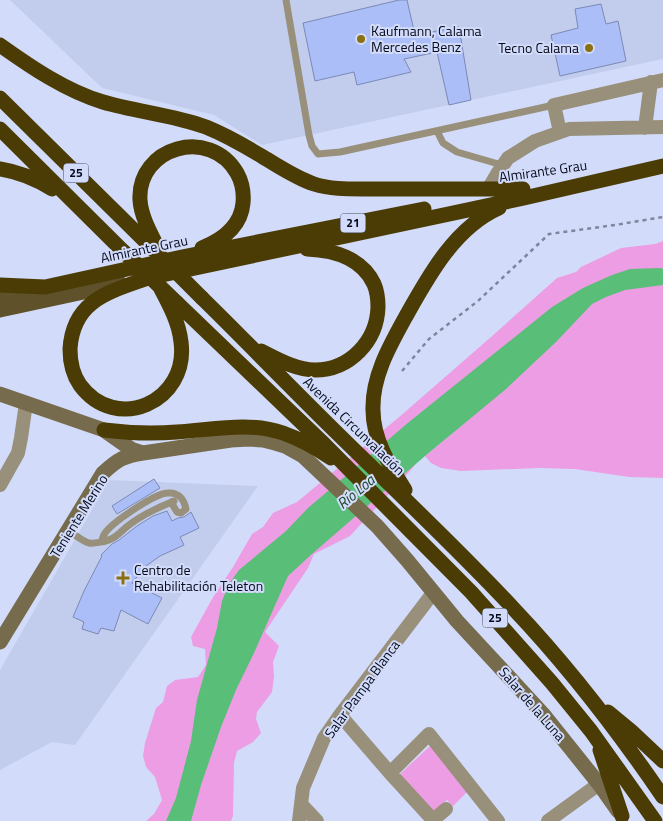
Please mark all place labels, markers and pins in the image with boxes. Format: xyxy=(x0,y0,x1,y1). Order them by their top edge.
place label: Kaufmann, Calama Mercedes Benz xyxy=(371,20,482,57)
marker: Kaufmann, Calama Mercedes Benz xyxy=(355,33,367,45)
place label: Tecno Calama xyxy=(498,37,579,58)
marker: Tecno Calama xyxy=(583,42,595,54)
place label: Centro de Rehabilitación Teleton xyxy=(134,559,263,596)
marker: Centro de Rehabilitación Teleton xyxy=(116,571,130,585)

